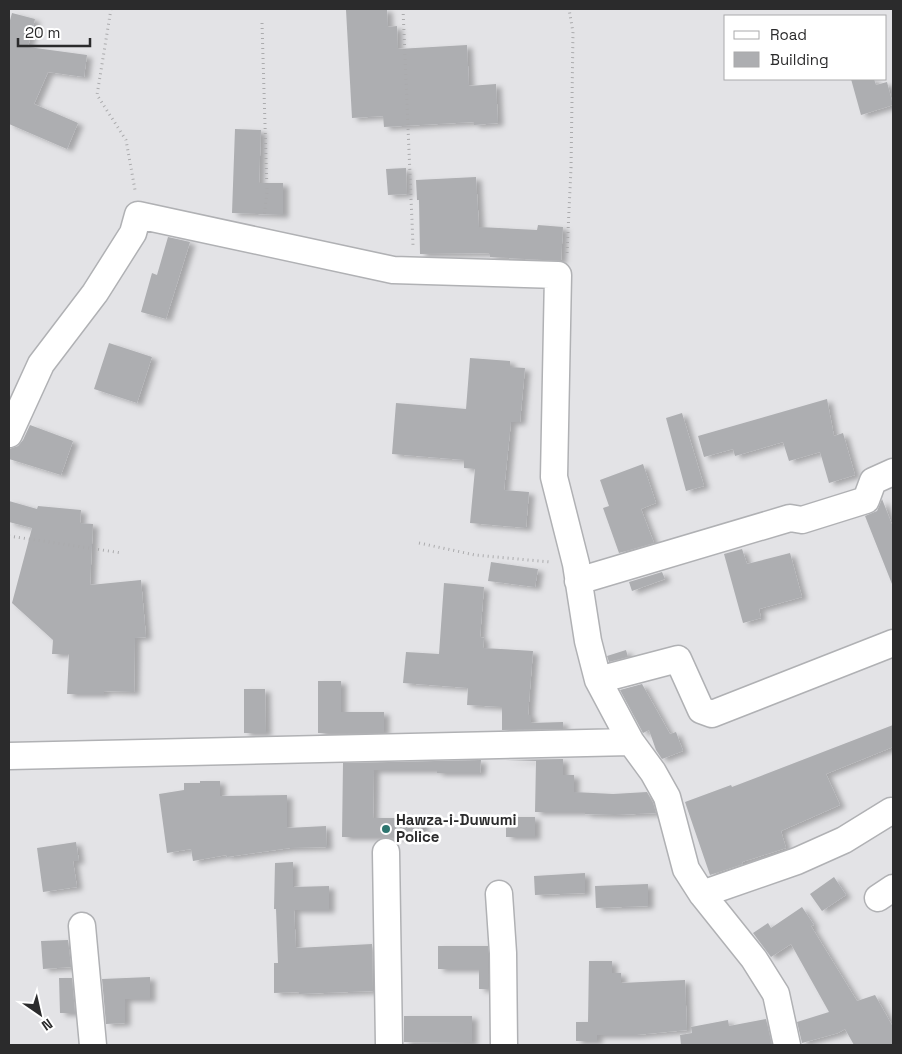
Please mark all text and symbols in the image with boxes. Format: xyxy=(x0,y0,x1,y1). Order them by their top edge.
scale bar xyxy=(18,15,90,47)
legend xyxy=(724,15,887,80)
text: 20 m xyxy=(25,23,60,42)
text: Road xyxy=(770,25,807,44)
text: Building xyxy=(770,50,829,69)
place label: Hawza-i-Duwumi Police xyxy=(396,810,517,846)
marker: Hawza-i-Duwumi Police xyxy=(380,823,392,835)
north arrow xyxy=(15,989,65,1039)
text: N xyxy=(38,1015,56,1035)

